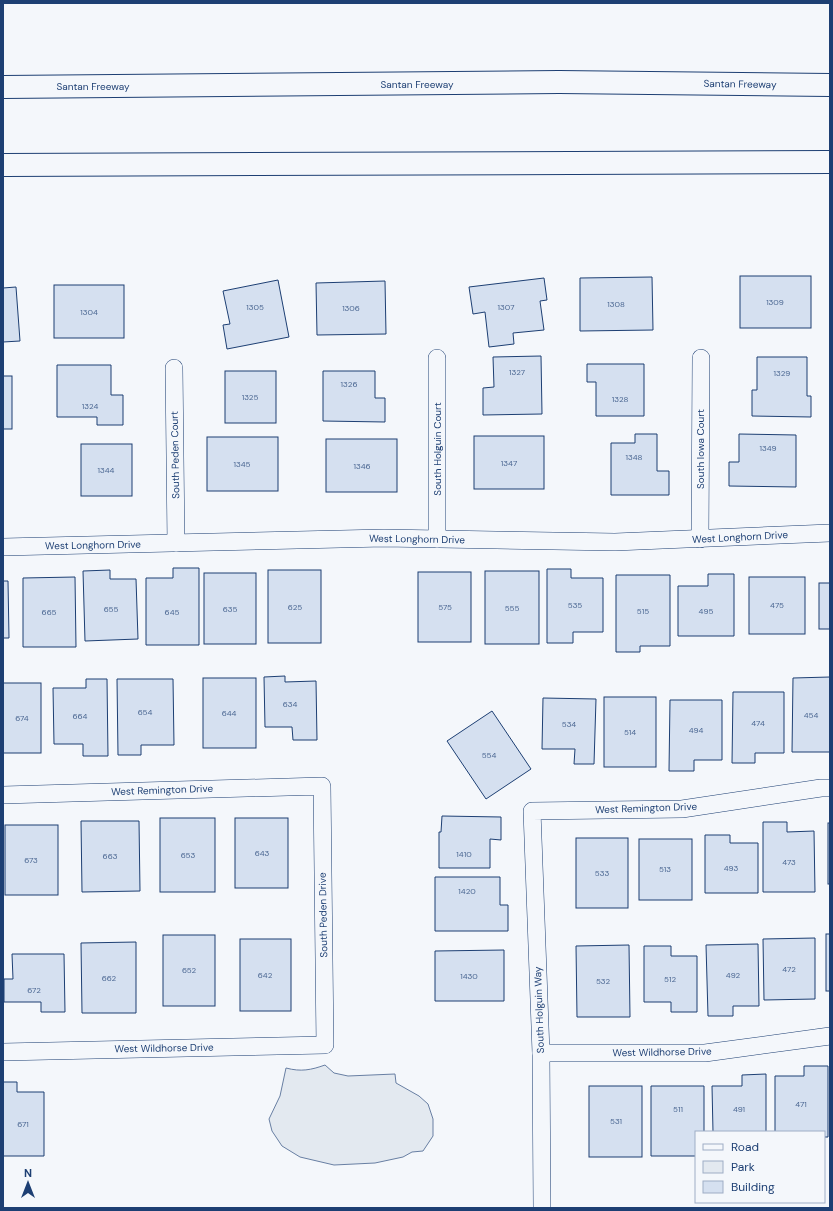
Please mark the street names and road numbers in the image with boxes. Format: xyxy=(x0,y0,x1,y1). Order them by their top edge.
street label: Santan Freeway xyxy=(703,77,777,91)
street label: Santan Freeway xyxy=(380,78,454,91)
street label: Santan Freeway xyxy=(56,80,130,93)
street label: South Holguin Court xyxy=(431,402,444,496)
street label: South Iowa Court xyxy=(694,409,707,489)
street label: South Peden Court xyxy=(168,411,182,499)
street label: West Longhorn Drive xyxy=(692,528,789,546)
street label: West Longhorn Drive xyxy=(369,532,465,546)
street label: West Longhorn Drive xyxy=(45,538,141,552)
street label: West Remington Drive xyxy=(111,782,213,798)
street label: West Remington Drive xyxy=(595,800,697,816)
street label: South Peden Drive xyxy=(316,872,330,958)
street label: South Holguin Way xyxy=(531,966,547,1054)
street label: West Wildhorse Drive xyxy=(114,1041,214,1055)
street label: West Wildhorse Drive xyxy=(612,1045,712,1059)

